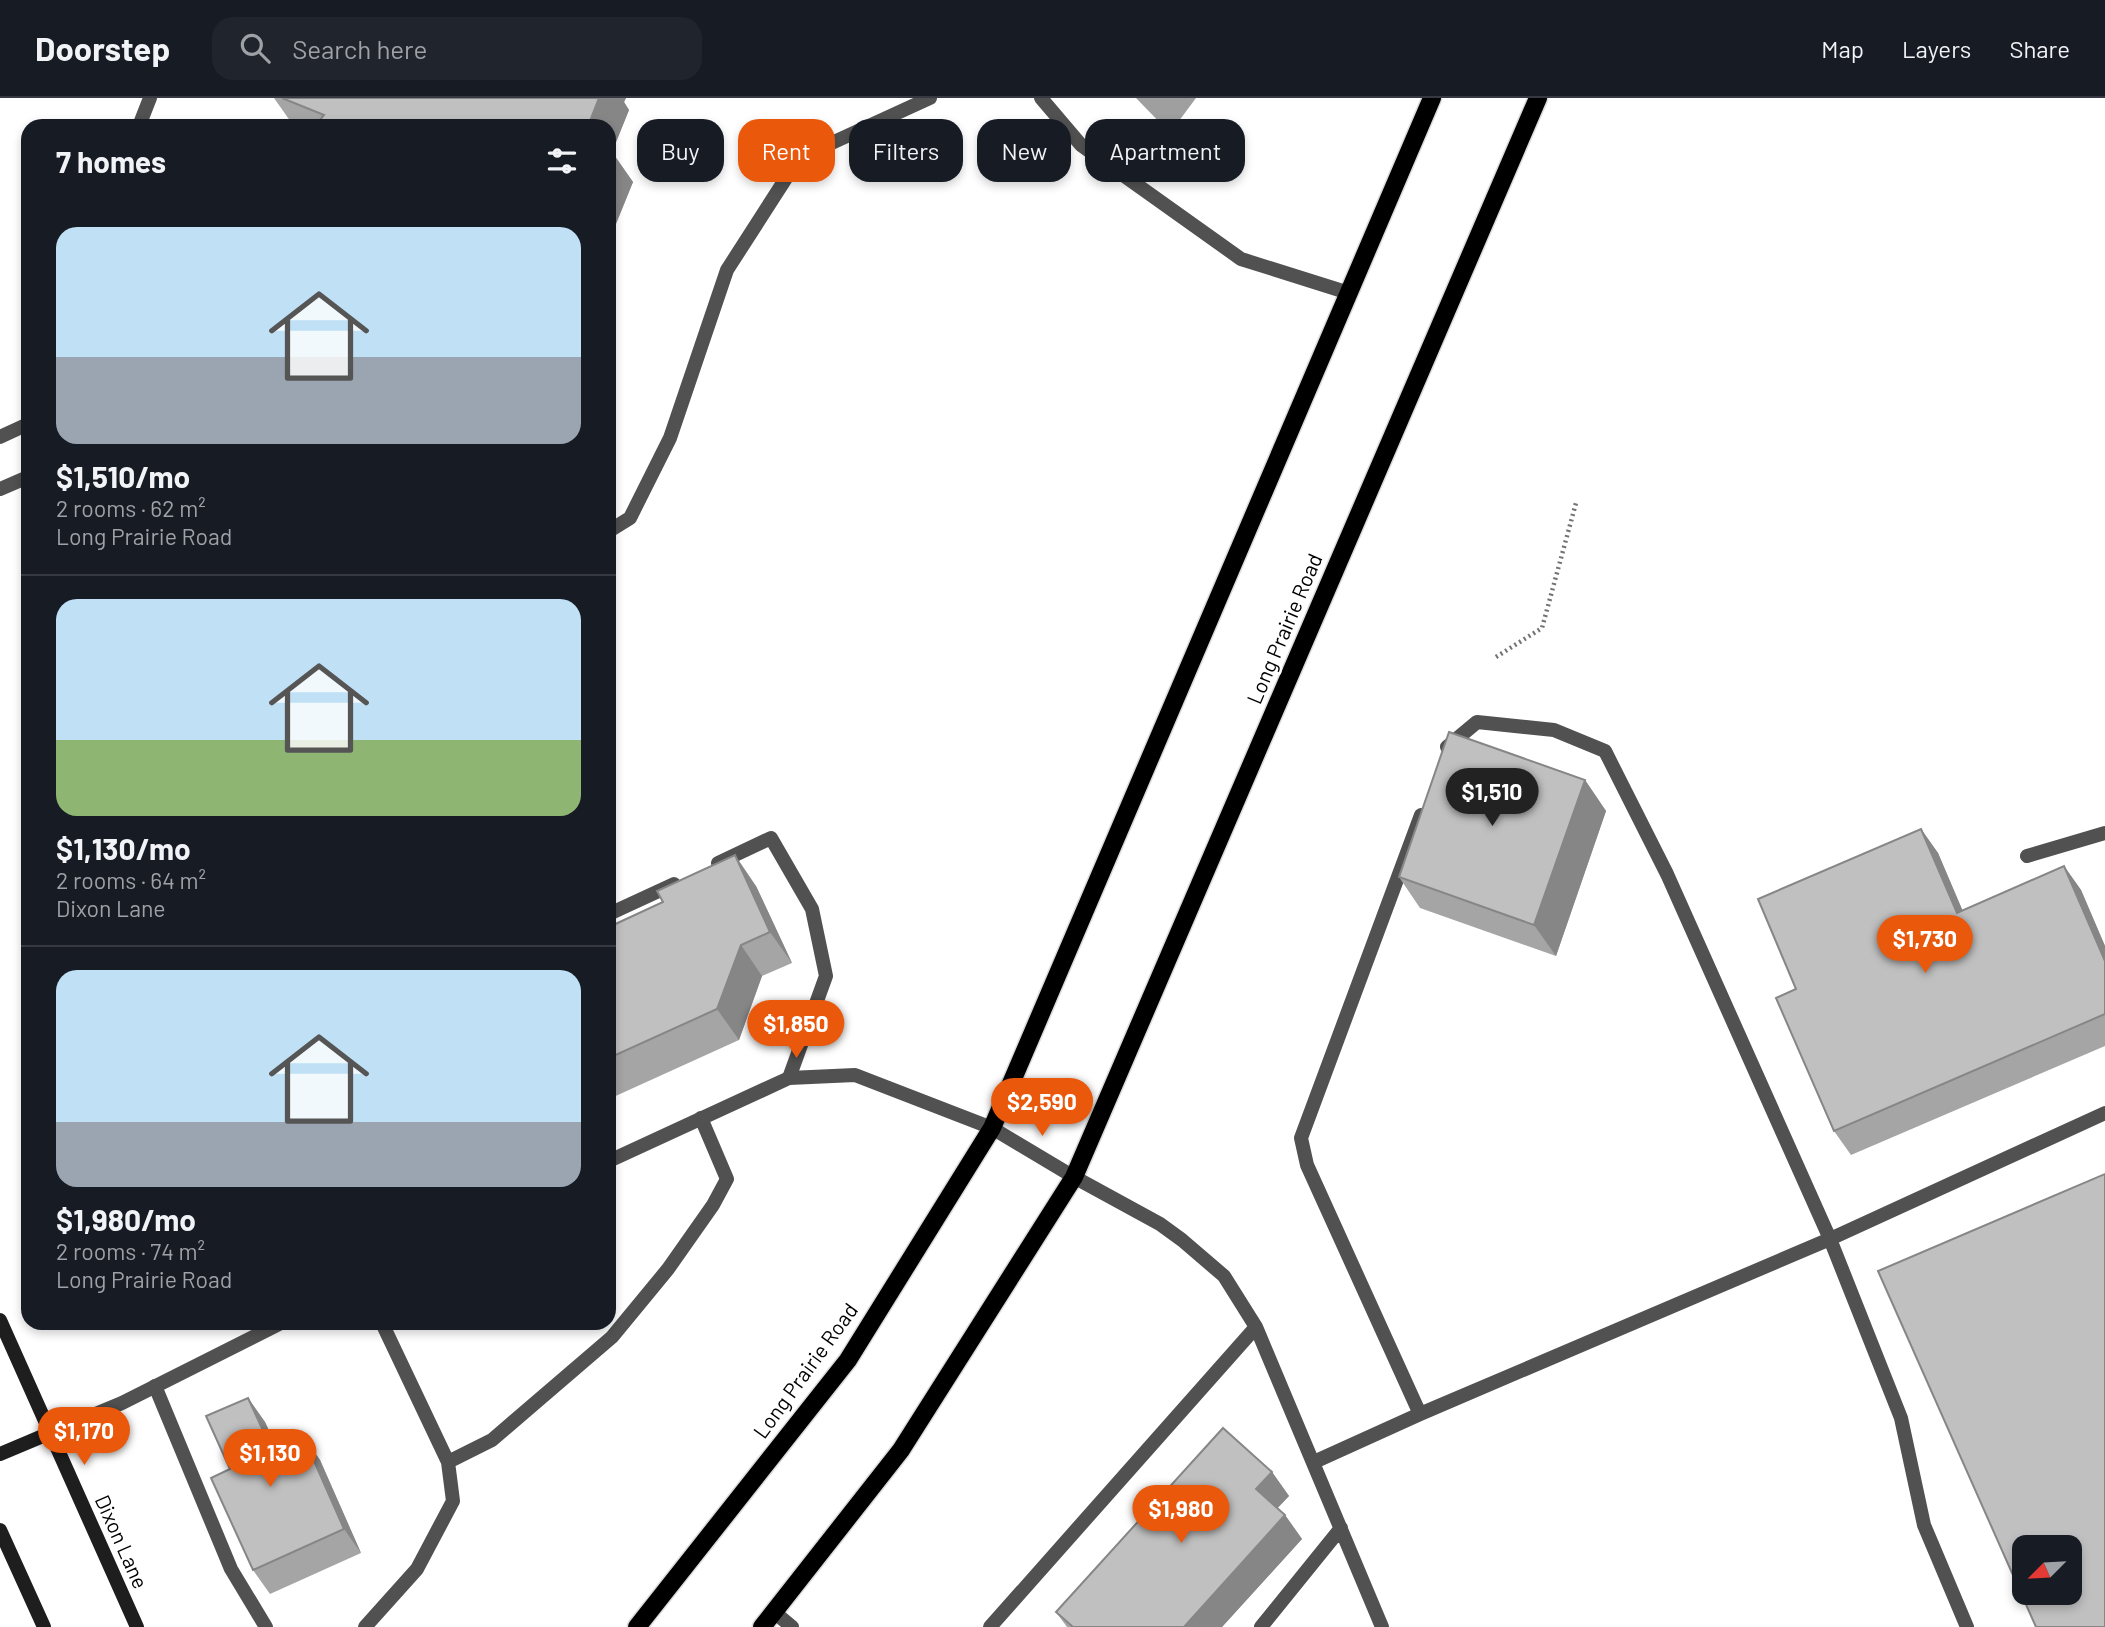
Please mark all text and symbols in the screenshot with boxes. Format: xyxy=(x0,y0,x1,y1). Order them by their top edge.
search box xyxy=(212,17,702,80)
text: Doorstep xyxy=(35,28,170,68)
icon: search xyxy=(236,29,274,67)
text: Search here xyxy=(292,33,427,64)
text: Map xyxy=(1821,34,1864,63)
text: Layers xyxy=(1902,34,1971,63)
text: Share xyxy=(2009,34,2070,63)
chip: Buy xyxy=(637,119,724,182)
chip: Rent xyxy=(738,119,835,182)
chip: Filters xyxy=(849,119,963,182)
chip: New xyxy=(977,119,1071,182)
chip: Apartment xyxy=(1085,119,1245,182)
icon: filters xyxy=(543,142,581,180)
text: 7 homes xyxy=(56,143,166,179)
icon: home xyxy=(256,273,382,399)
text: $1,510/mo xyxy=(56,458,190,494)
text: 2 rooms · 62 m² xyxy=(56,494,206,522)
text: Long Prairie Road xyxy=(56,522,232,550)
street label: Long Prairie Road xyxy=(1241,549,1327,707)
icon: home xyxy=(256,645,382,771)
pin: $1,510 xyxy=(1435,768,1549,828)
text: $1,510 xyxy=(1462,777,1522,805)
text: $1,130/mo xyxy=(56,830,191,866)
text: 2 rooms · 64 m² xyxy=(56,866,206,894)
text: Dixon Lane xyxy=(56,894,165,922)
pin: $1,730 xyxy=(1868,916,1982,975)
text: $1,730 xyxy=(1893,924,1957,952)
pin: $1,850 xyxy=(739,1000,853,1060)
text: $1,850 xyxy=(763,1009,829,1037)
icon: home xyxy=(256,1016,382,1142)
pin: $2,590 xyxy=(985,1079,1099,1138)
text: $2,590 xyxy=(1007,1087,1077,1115)
text: $1,980/mo xyxy=(56,1201,196,1237)
text: 2 rooms · 74 m² xyxy=(56,1237,205,1265)
text: Long Prairie Road xyxy=(56,1265,232,1293)
street label: Long Prairie Road xyxy=(747,1298,862,1443)
pin: $1,170 xyxy=(27,1408,141,1467)
text: $1,170 xyxy=(54,1416,114,1444)
pin: $1,130 xyxy=(213,1430,327,1489)
text: $1,130 xyxy=(239,1438,301,1466)
pin: $1,980 xyxy=(1124,1486,1238,1545)
street label: Dixon Lane xyxy=(91,1491,154,1592)
text: $1,980 xyxy=(1148,1494,1214,1522)
north arrow xyxy=(2012,1535,2082,1605)
map controls xyxy=(2012,1535,2082,1605)

